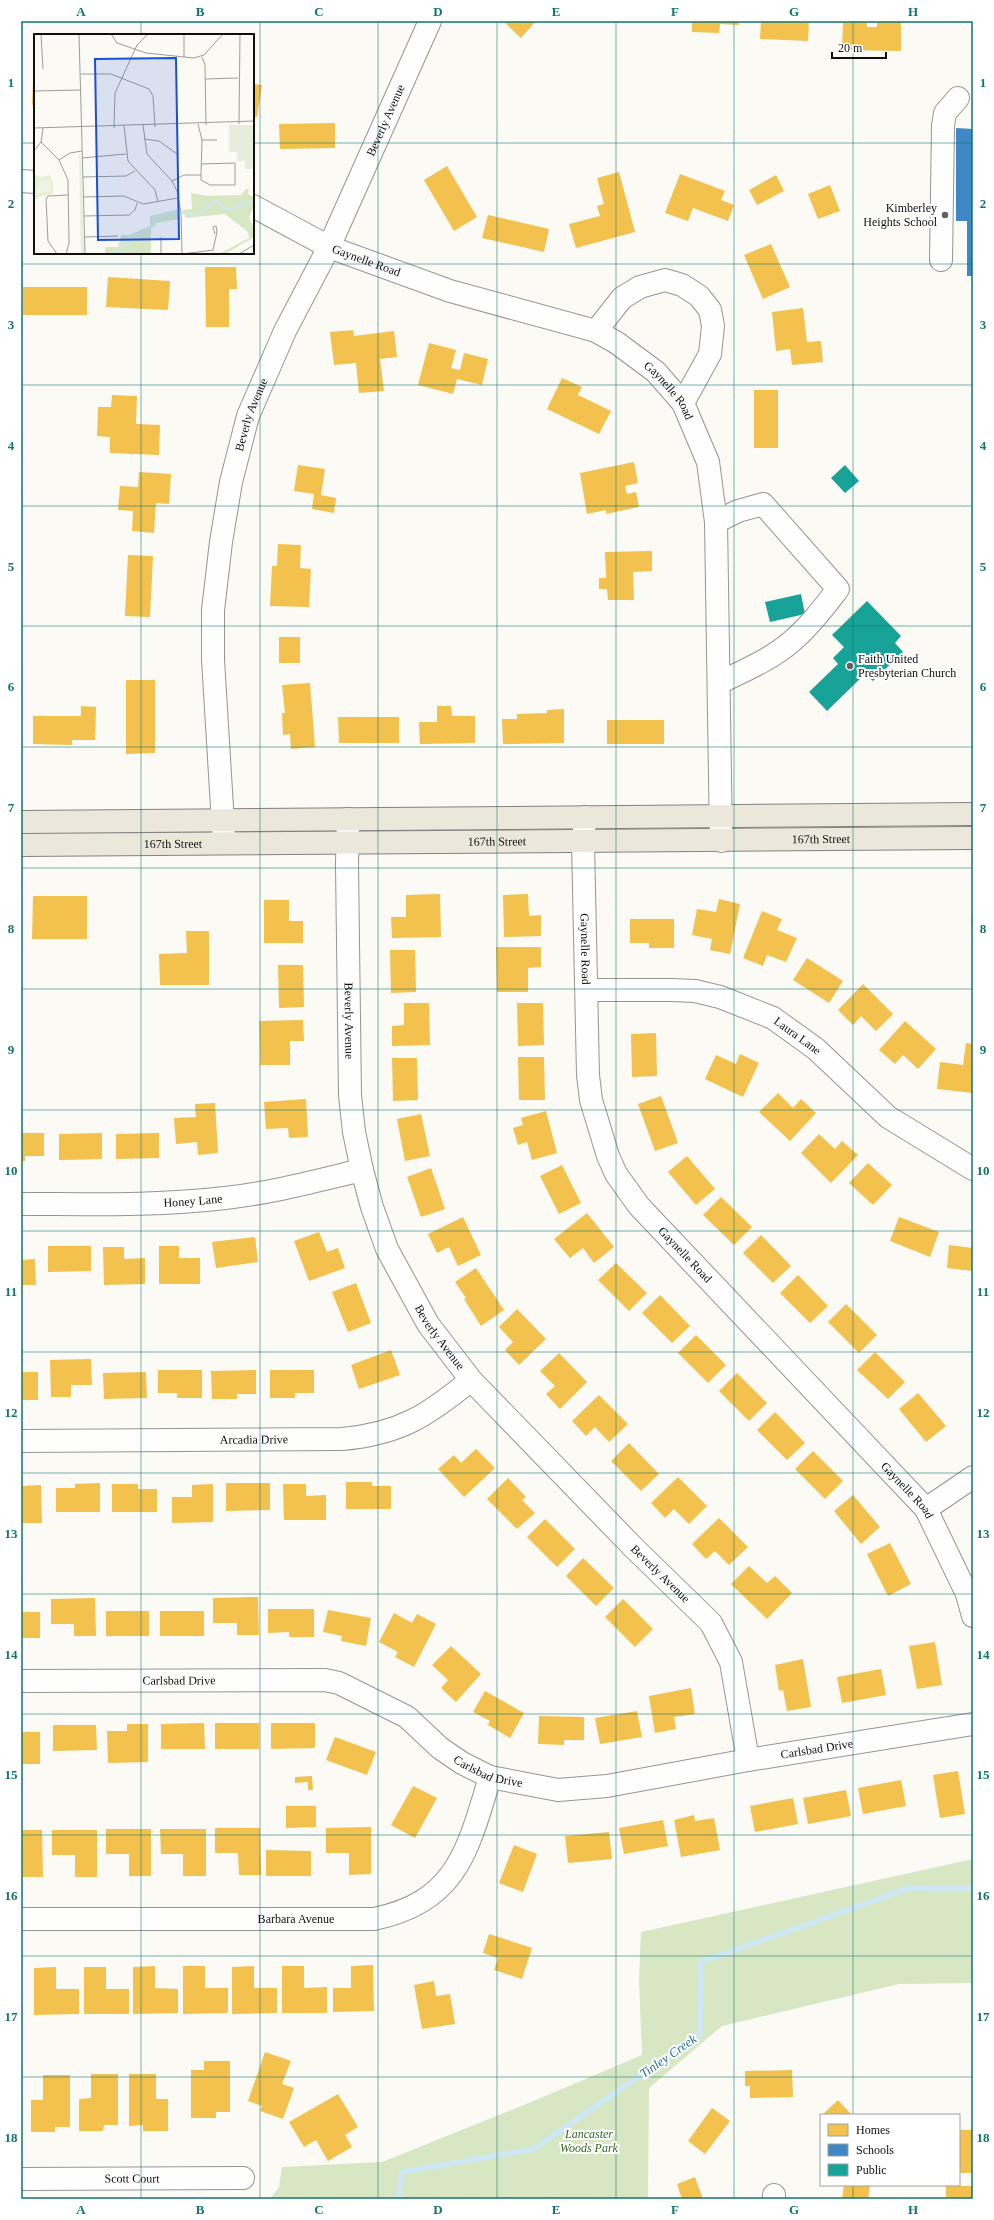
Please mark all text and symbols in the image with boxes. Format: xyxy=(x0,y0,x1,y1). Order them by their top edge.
text: A xyxy=(76,4,86,19)
text: B xyxy=(196,4,205,19)
text: C xyxy=(314,4,324,19)
text: D xyxy=(433,4,443,19)
text: E xyxy=(552,4,560,19)
text: F xyxy=(671,4,679,19)
text: G xyxy=(789,4,799,19)
text: H xyxy=(908,4,918,19)
inset map xyxy=(34,34,254,254)
scale bar xyxy=(832,34,886,60)
text: 20 m xyxy=(838,41,863,55)
text: 1 xyxy=(8,75,14,90)
text: 1 xyxy=(980,75,986,90)
street label: Beverly Avenue xyxy=(364,82,408,158)
text: 2 xyxy=(8,196,14,211)
text: 2 xyxy=(980,196,986,211)
place label: Kimberley Heights School xyxy=(863,201,938,229)
marker: Kimberley Heights School xyxy=(940,210,950,220)
street label: Gaynelle Road xyxy=(330,242,402,279)
text: 3 xyxy=(8,317,15,332)
text: 3 xyxy=(980,317,987,332)
street label: Gaynelle Road xyxy=(641,359,696,422)
street label: Beverly Avenue xyxy=(232,376,271,453)
text: 4 xyxy=(8,438,15,453)
text: 4 xyxy=(980,438,987,453)
text: 5 xyxy=(8,559,15,574)
text: 5 xyxy=(980,559,987,574)
place label: Faith United Presbyterian Church xyxy=(858,652,956,680)
marker: Faith United Presbyterian Church xyxy=(845,661,855,671)
text: 6 xyxy=(8,679,15,694)
text: 6 xyxy=(980,679,987,694)
text: 7 xyxy=(8,800,15,815)
text: 7 xyxy=(980,800,987,815)
street label: 167th Street xyxy=(792,832,851,846)
street label: 167th Street xyxy=(468,834,527,849)
street label: 167th Street xyxy=(144,837,203,851)
street label: Gaynelle Road xyxy=(578,913,593,985)
text: 8 xyxy=(8,921,15,936)
text: 8 xyxy=(980,921,987,936)
street label: Beverly Avenue xyxy=(342,982,357,1059)
street label: Laura Lane xyxy=(771,1014,824,1057)
text: 9 xyxy=(8,1042,15,1057)
text: 9 xyxy=(980,1042,987,1057)
text: 10 xyxy=(5,1163,18,1178)
text: 10 xyxy=(977,1163,990,1178)
street label: Honey Lane xyxy=(163,1191,223,1210)
street label: Gaynelle Road xyxy=(655,1224,715,1286)
text: 11 xyxy=(5,1284,17,1299)
text: 11 xyxy=(977,1284,989,1299)
street label: Beverly Avenue xyxy=(412,1302,468,1373)
text: 12 xyxy=(5,1405,18,1420)
text: 12 xyxy=(977,1405,990,1420)
street label: Arcadia Drive xyxy=(220,1432,288,1447)
street label: Gaynelle Road xyxy=(878,1459,936,1521)
text: 13 xyxy=(5,1526,18,1541)
text: 13 xyxy=(977,1526,990,1541)
street label: Beverly Avenue xyxy=(628,1542,693,1606)
text: 14 xyxy=(5,1647,18,1662)
text: 14 xyxy=(977,1647,990,1662)
street label: Carlsbad Drive xyxy=(142,1673,216,1688)
street label: Carlsbad Drive xyxy=(780,1736,854,1762)
street label: Carlsbad Drive xyxy=(451,1752,524,1790)
text: 15 xyxy=(5,1767,18,1782)
text: 15 xyxy=(977,1767,990,1782)
text: 16 xyxy=(5,1888,18,1903)
text: 16 xyxy=(977,1888,990,1903)
street label: Barbara Avenue xyxy=(258,1912,334,1926)
text: 17 xyxy=(5,2009,18,2024)
text: 17 xyxy=(977,2009,990,2024)
water label: Tinley Creek xyxy=(637,2031,699,2081)
legend xyxy=(820,2114,960,2186)
text: Homes xyxy=(856,2123,890,2137)
park label: Lancaster Woods Park xyxy=(560,2127,619,2155)
text: 18 xyxy=(5,2130,18,2145)
text: 18 xyxy=(977,2130,990,2145)
text: Schools xyxy=(856,2143,894,2157)
text: Public xyxy=(856,2163,887,2177)
street label: Scott Court xyxy=(104,2171,160,2186)
text: A xyxy=(76,2202,86,2217)
text: B xyxy=(196,2202,205,2217)
text: C xyxy=(314,2202,324,2217)
text: D xyxy=(433,2202,443,2217)
text: E xyxy=(552,2202,560,2217)
text: F xyxy=(671,2202,679,2217)
text: G xyxy=(789,2202,799,2217)
text: H xyxy=(908,2202,918,2217)

